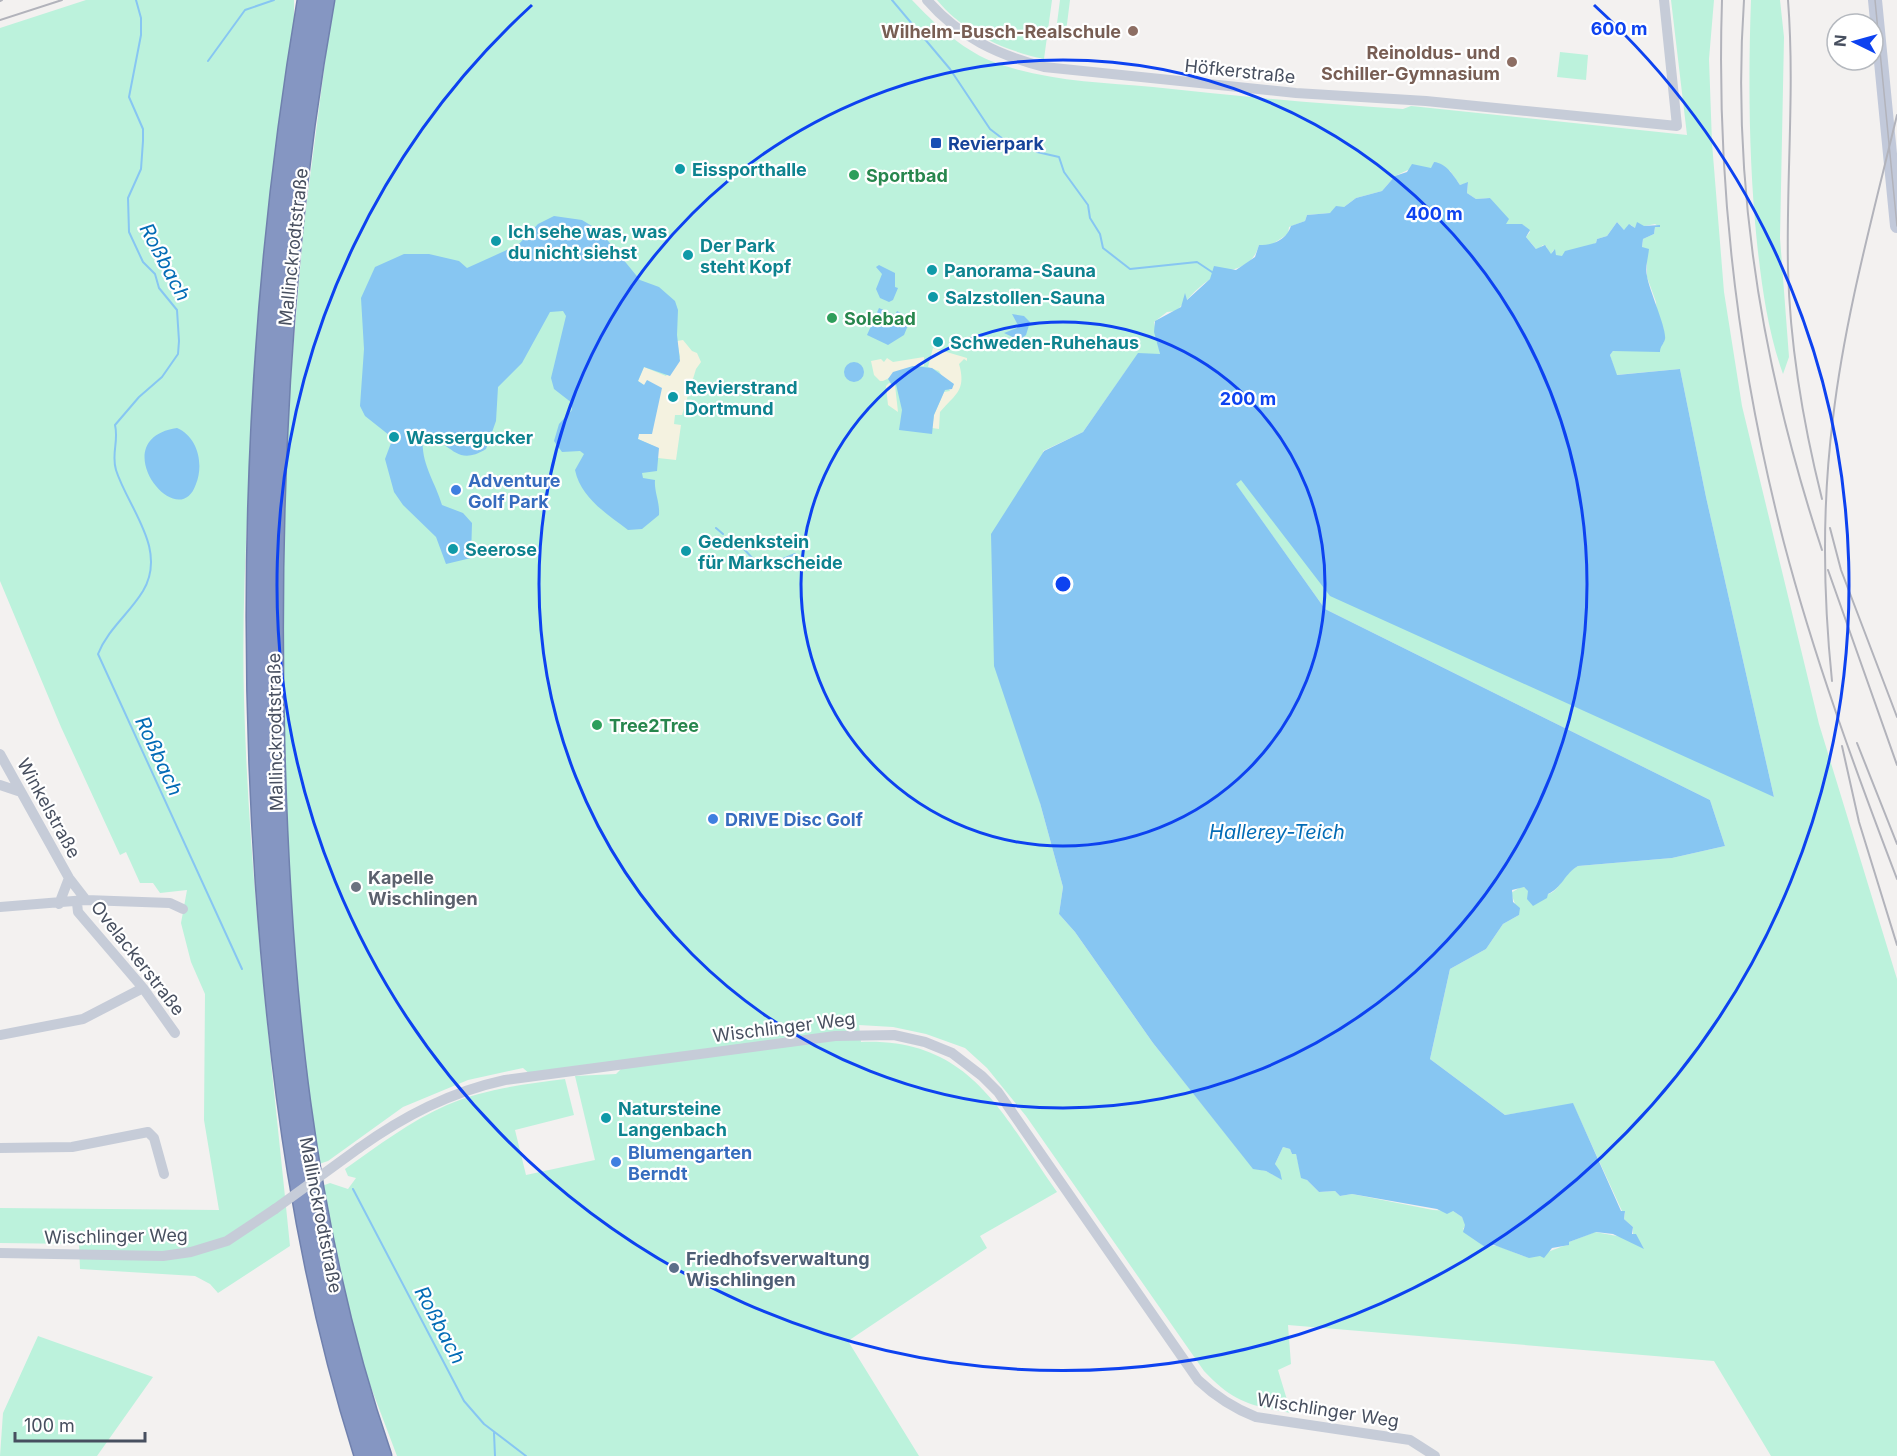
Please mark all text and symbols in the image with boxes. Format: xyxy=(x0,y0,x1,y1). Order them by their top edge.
north arrow xyxy=(1825,12,1885,72)
text: 600 m xyxy=(1591,18,1647,39)
place label: Wilhelm-Busch-Realschule xyxy=(881,21,1121,42)
marker: Wilhelm-Busch-Realschule xyxy=(1126,24,1140,38)
text: N xyxy=(1830,34,1851,48)
place label: Reinoldus- und Schiller-Gymnasium xyxy=(1321,42,1500,84)
street label: Höfkerstraße xyxy=(1183,55,1297,87)
marker: Reinoldus- und Schiller-Gymnasium xyxy=(1505,55,1519,69)
place label: Revierpark xyxy=(948,133,1044,154)
marker: Revierpark xyxy=(929,136,943,150)
place label: Eissporthalle xyxy=(692,159,807,180)
marker: Eissporthalle xyxy=(673,162,687,176)
place label: Sportbad xyxy=(866,165,948,186)
street label: Mallinckrodtstraße xyxy=(274,167,312,327)
marker: Sportbad xyxy=(847,168,861,182)
text: 400 m xyxy=(1405,203,1463,224)
water label: Roßbach xyxy=(135,219,195,305)
place label: Ich sehe was, was du nicht siehst xyxy=(508,221,667,263)
marker: Ich sehe was, was du nicht siehst xyxy=(489,234,503,248)
place label: Der Park steht Kopf xyxy=(700,235,791,277)
marker: Der Park steht Kopf xyxy=(681,248,695,262)
place label: Panorama-Sauna xyxy=(944,260,1096,281)
marker: Panorama-Sauna xyxy=(925,263,939,277)
place label: Salzstollen-Sauna xyxy=(945,287,1105,308)
marker: Salzstollen-Sauna xyxy=(926,290,940,304)
place label: Solebad xyxy=(844,308,916,329)
marker: Solebad xyxy=(825,311,839,325)
place label: Schweden-Ruhehaus xyxy=(950,332,1139,353)
marker: Schweden-Ruhehaus xyxy=(931,335,945,349)
place label: Revierstrand Dortmund xyxy=(685,377,797,419)
text: 200 m xyxy=(1220,388,1276,409)
marker: Revierstrand Dortmund xyxy=(666,390,680,404)
place label: Wassergucker xyxy=(406,427,533,448)
marker: Wassergucker xyxy=(387,430,401,444)
place label: Adventure Golf Park xyxy=(468,470,561,512)
marker: Adventure Golf Park xyxy=(449,483,463,497)
place label: Gedenkstein für Markscheide xyxy=(698,531,843,573)
place label: Seerose xyxy=(465,539,537,560)
marker: Seerose xyxy=(446,542,460,556)
marker: Gedenkstein für Markscheide xyxy=(679,544,693,558)
centre of rings xyxy=(1053,574,1073,594)
street label: Mallinckrodtstraße xyxy=(263,653,287,811)
water label: Roßbach xyxy=(130,713,188,799)
place label: Tree2Tree xyxy=(609,715,699,736)
marker: Tree2Tree xyxy=(590,718,604,732)
street label: Winkelstraße xyxy=(13,754,85,862)
place label: DRIVE Disc Golf xyxy=(725,809,863,830)
marker: DRIVE Disc Golf xyxy=(706,812,720,826)
water label: Hallerey-Teich xyxy=(1209,820,1345,844)
place label: Kapelle Wischlingen xyxy=(368,867,478,909)
marker: Kapelle Wischlingen xyxy=(349,880,363,894)
street label: Ovelackerstraße xyxy=(87,897,189,1019)
street label: Wischlinger Weg xyxy=(711,1008,857,1046)
place label: Natursteine Langenbach xyxy=(618,1098,727,1140)
marker: Natursteine Langenbach xyxy=(599,1111,613,1125)
street label: Mallinckrodtstraße xyxy=(296,1135,346,1295)
place label: Blumengarten Berndt xyxy=(628,1142,752,1184)
marker: Blumengarten Berndt xyxy=(609,1155,623,1169)
street label: Wischlinger Weg xyxy=(44,1224,188,1248)
place label: Friedhofsverwaltung Wischlingen xyxy=(686,1248,870,1290)
marker: Friedhofsverwaltung Wischlingen xyxy=(667,1261,681,1275)
water label: Roßbach xyxy=(410,1282,470,1368)
street label: Wischlinger Weg xyxy=(1255,1388,1401,1432)
scale bar xyxy=(15,1405,146,1443)
text: 100 m xyxy=(24,1415,75,1436)

